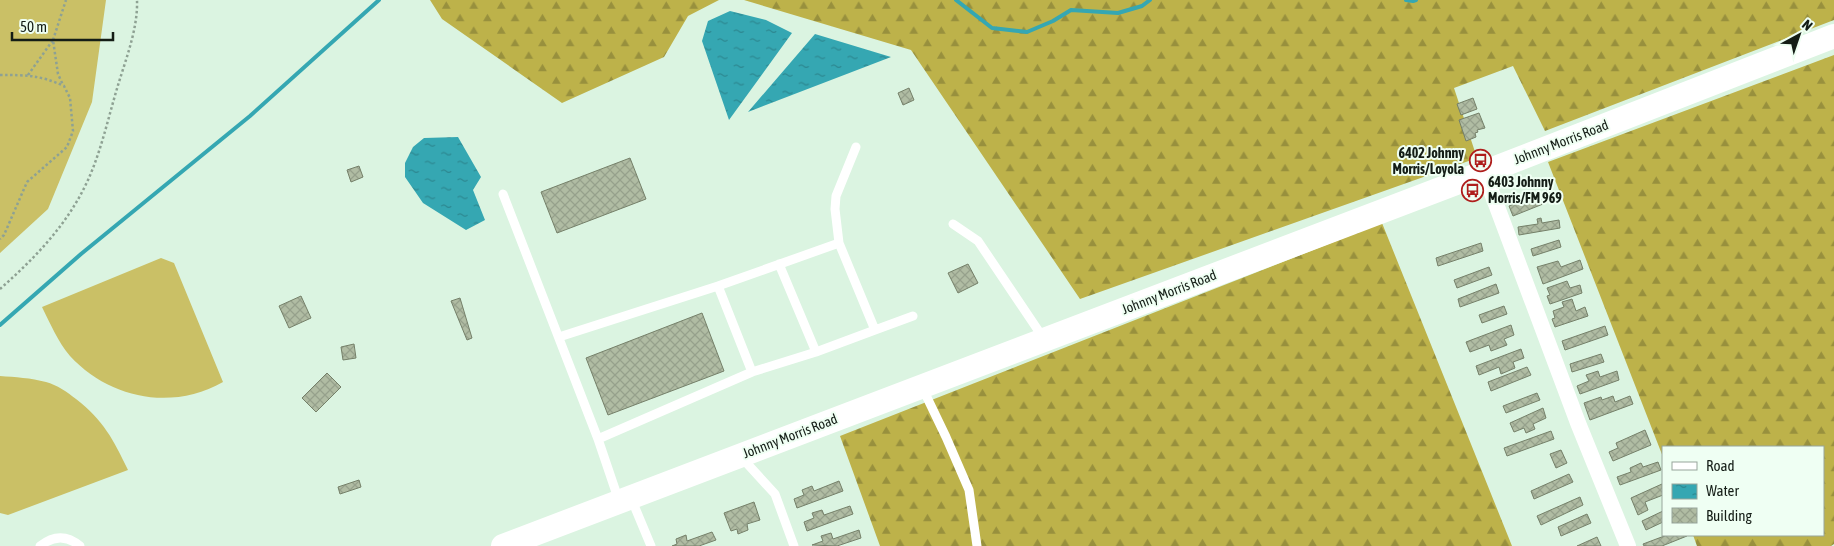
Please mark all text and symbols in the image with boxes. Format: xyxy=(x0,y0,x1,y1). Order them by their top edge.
scale bar xyxy=(12,10,114,42)
north arrow xyxy=(1774,10,1824,60)
text: N xyxy=(1799,16,1816,34)
text: 50 m xyxy=(20,18,47,35)
street label: Johnny Morris Road xyxy=(1511,117,1611,167)
place label: 6402 Johnny Morris/Loyola xyxy=(1393,145,1464,177)
bus stop icon: 6402 Johnny Morris/Loyola xyxy=(1468,149,1492,173)
place label: 6403 Johnny Morris/FM 969 xyxy=(1488,174,1562,206)
bus stop icon: 6403 Johnny Morris/FM 969 xyxy=(1460,178,1484,202)
street label: Johnny Morris Road xyxy=(1119,267,1219,317)
street label: Johnny Morris Road xyxy=(740,411,840,461)
legend xyxy=(1662,446,1824,536)
text: Road xyxy=(1706,457,1735,474)
text: Water xyxy=(1706,482,1739,499)
text: Building xyxy=(1706,507,1752,524)

